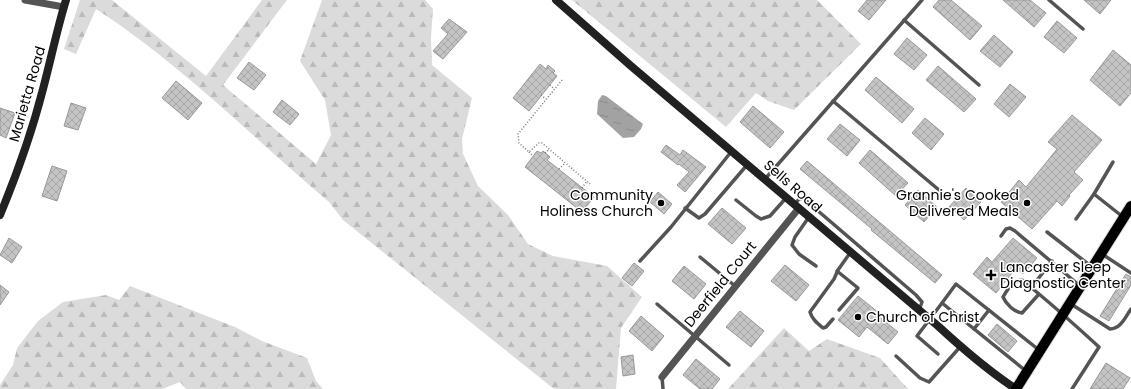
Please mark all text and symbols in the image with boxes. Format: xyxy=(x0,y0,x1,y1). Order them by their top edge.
street label: Marietta Road xyxy=(4,44,50,144)
street label: Sells Road xyxy=(760,155,826,217)
place label: Community Holiness Church xyxy=(540,185,653,221)
place label: Grannie's Cooked Delivered Meals xyxy=(896,185,1019,221)
marker: Community Holiness Church xyxy=(656,198,666,208)
marker: Grannie's Cooked Delivered Meals xyxy=(1022,198,1032,208)
street label: Deerfield Court xyxy=(679,237,761,331)
place label: Lancaster Sleep Diagnostic Center xyxy=(1000,257,1126,293)
marker: Lancaster Sleep Diagnostic Center xyxy=(985,269,997,281)
place label: Church of Christ xyxy=(866,307,979,327)
marker: Church of Christ xyxy=(853,312,863,322)

